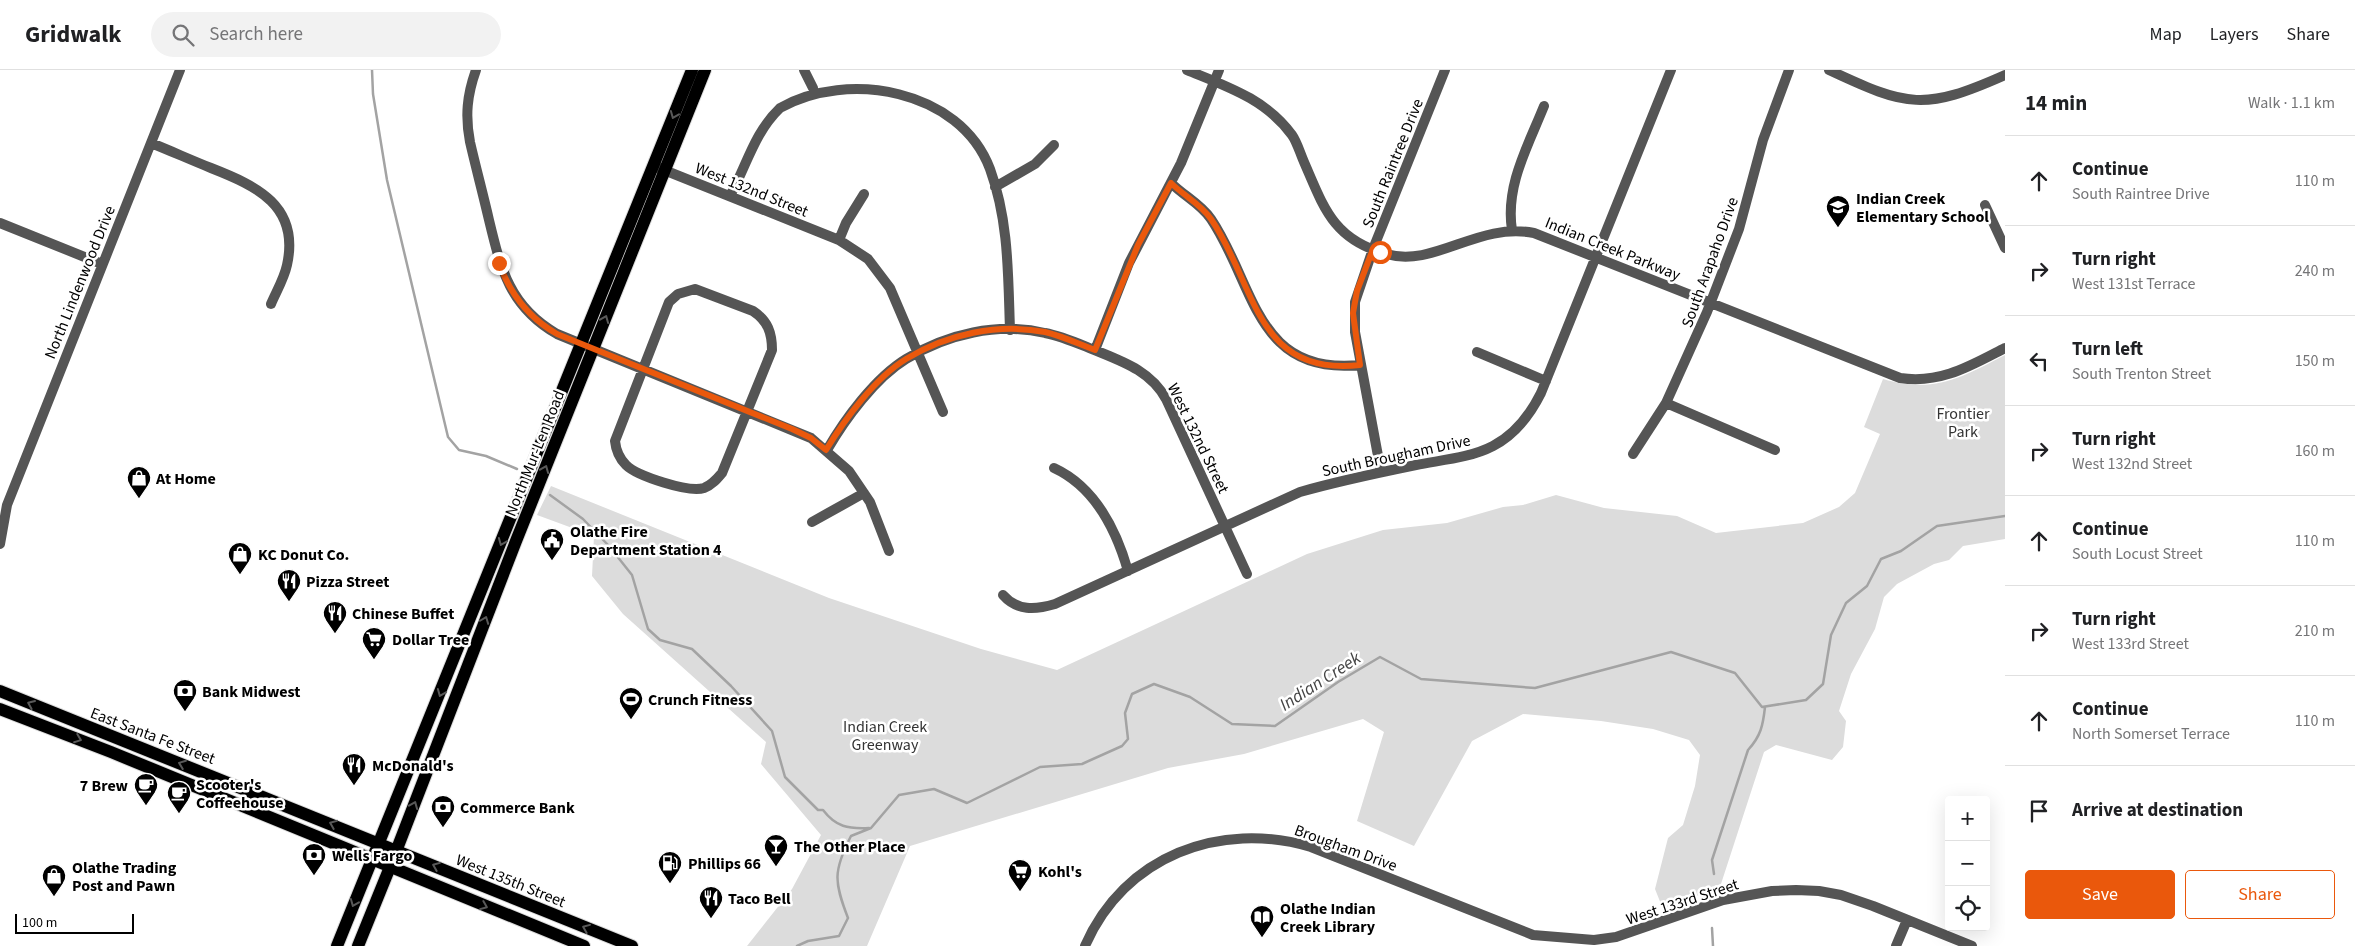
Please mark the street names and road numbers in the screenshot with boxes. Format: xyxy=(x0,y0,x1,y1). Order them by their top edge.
street label: South Raintree Drive xyxy=(1357,95,1429,231)
street label: West 132nd Street xyxy=(692,157,812,223)
street label: South Arapaho Drive xyxy=(1676,194,1744,331)
street label: North Lindenwood Drive xyxy=(39,202,121,362)
street label: Indian Creek Parkway xyxy=(1542,212,1684,286)
street label: West 132nd Street xyxy=(1162,380,1235,498)
street label: North Mur-Len Road xyxy=(500,387,570,520)
street label: South Brougham Drive xyxy=(1320,429,1473,482)
street label: East Santa Fe Street xyxy=(87,702,219,770)
street label: Brougham Drive xyxy=(1291,819,1400,877)
street label: West 135th Street xyxy=(452,849,569,913)
street label: West 133rd Street xyxy=(1623,873,1742,930)

